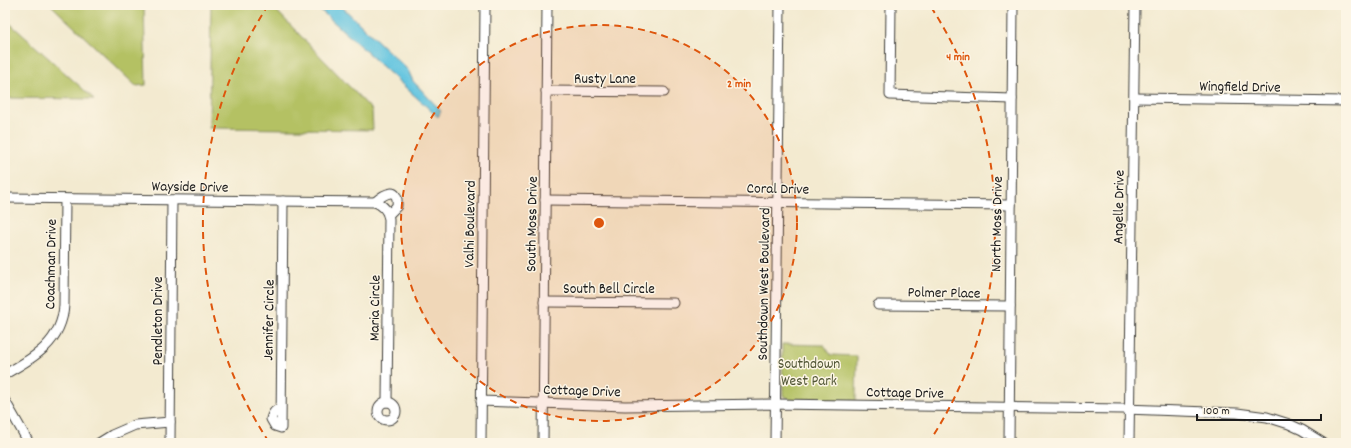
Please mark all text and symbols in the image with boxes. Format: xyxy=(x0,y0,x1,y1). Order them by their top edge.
text: 4 min xyxy=(946,49,970,66)
street label: Rusty Lane xyxy=(574,69,636,91)
text: 2 min xyxy=(727,76,751,93)
street label: Wingfield Drive xyxy=(1199,76,1281,100)
street label: Angelle Drive xyxy=(1108,169,1132,244)
street label: South Moss Drive xyxy=(521,175,545,272)
street label: North Moss Drive xyxy=(986,175,1010,272)
street label: Wayside Drive xyxy=(151,176,229,200)
street label: Coral Drive xyxy=(746,178,810,202)
street label: Valhi Boulevard xyxy=(459,180,483,268)
street label: Southdown West Boulevard xyxy=(753,208,777,361)
centre of rings xyxy=(592,216,606,230)
street label: Coachman Drive xyxy=(40,218,64,310)
street label: Maria Circle xyxy=(364,274,388,341)
street label: Pendleton Drive xyxy=(148,276,170,366)
street label: Jennifer Circle xyxy=(258,279,282,361)
street label: South Bell Circle xyxy=(563,279,655,301)
street label: Polmer Place xyxy=(907,282,981,306)
park label: Southdown West Park xyxy=(778,354,840,393)
street label: Cottage Drive xyxy=(543,380,622,404)
street label: Cottage Drive xyxy=(866,382,944,406)
scale bar xyxy=(1197,396,1321,422)
text: 100 m xyxy=(1203,403,1230,420)

